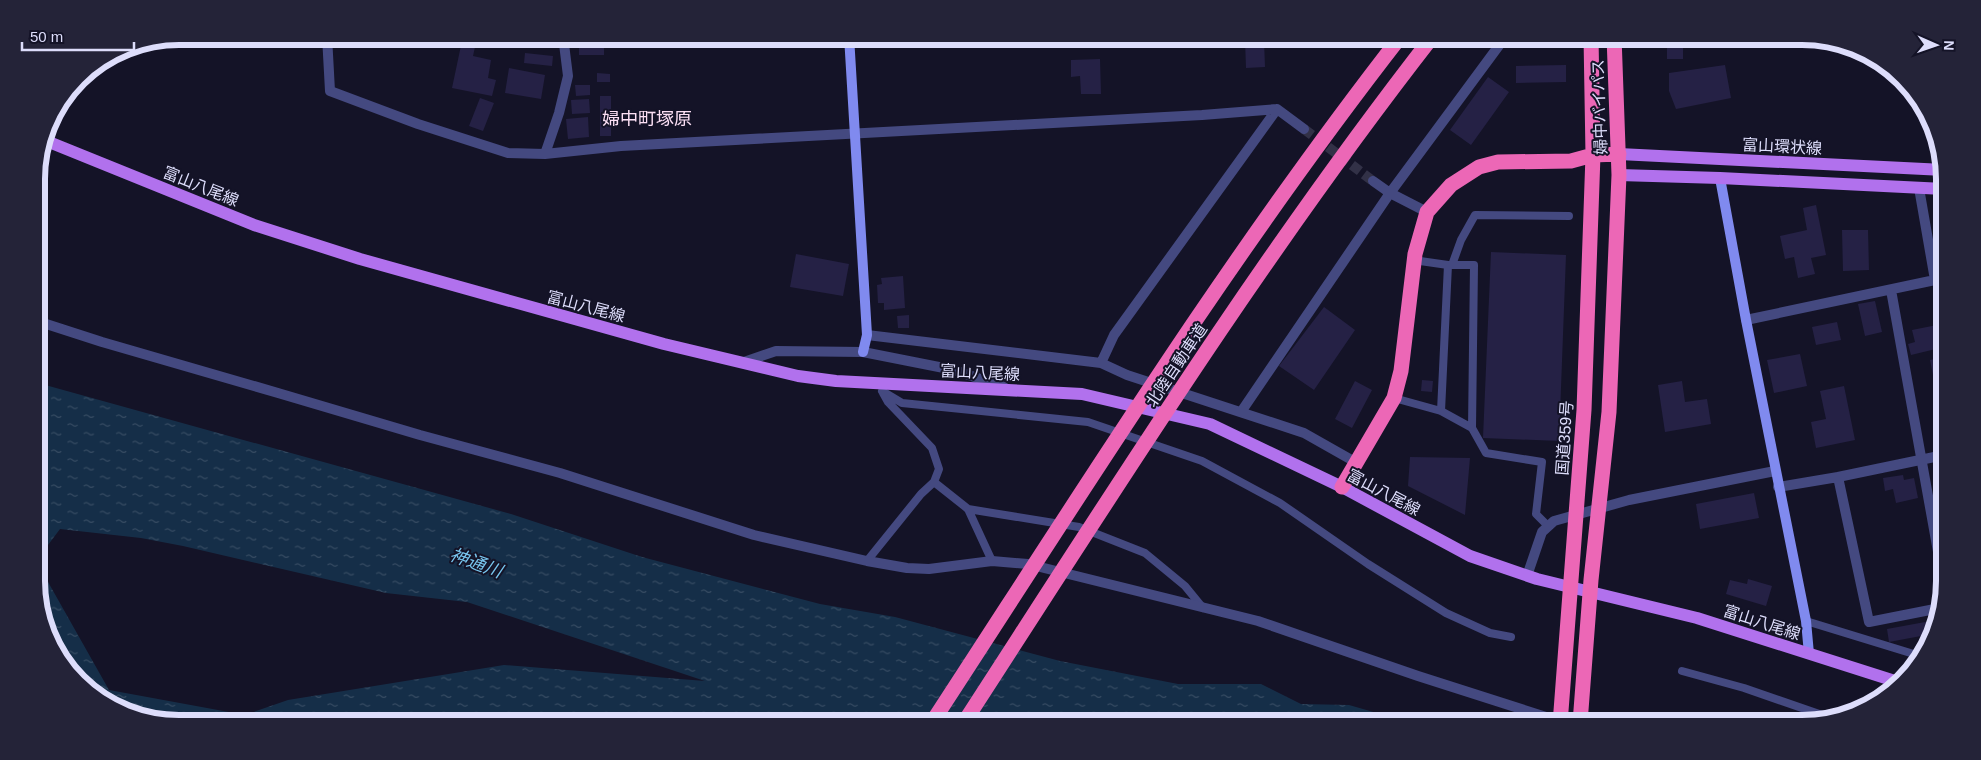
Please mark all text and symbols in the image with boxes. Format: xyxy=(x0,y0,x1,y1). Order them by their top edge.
scale bar xyxy=(22,20,135,52)
north arrow xyxy=(1911,20,1961,70)
text: 50 m xyxy=(30,28,63,45)
text: N xyxy=(1941,40,1957,51)
street label: 婦中バイパス xyxy=(1589,59,1610,155)
district label: 婦中町塚原 xyxy=(602,109,692,129)
street label: 富山環状線 xyxy=(1742,136,1822,157)
street label: 富山八尾線 xyxy=(161,164,241,209)
street label: 富山八尾線 xyxy=(545,288,627,325)
street label: 北陸自動車道 xyxy=(1143,321,1210,410)
street label: 富山八尾線 xyxy=(940,362,1020,383)
street label: 国道359号 xyxy=(1553,400,1576,476)
street label: 富山八尾線 xyxy=(1344,466,1423,519)
water label: 神通川 xyxy=(447,544,507,582)
street label: 富山八尾線 xyxy=(1721,602,1803,643)

